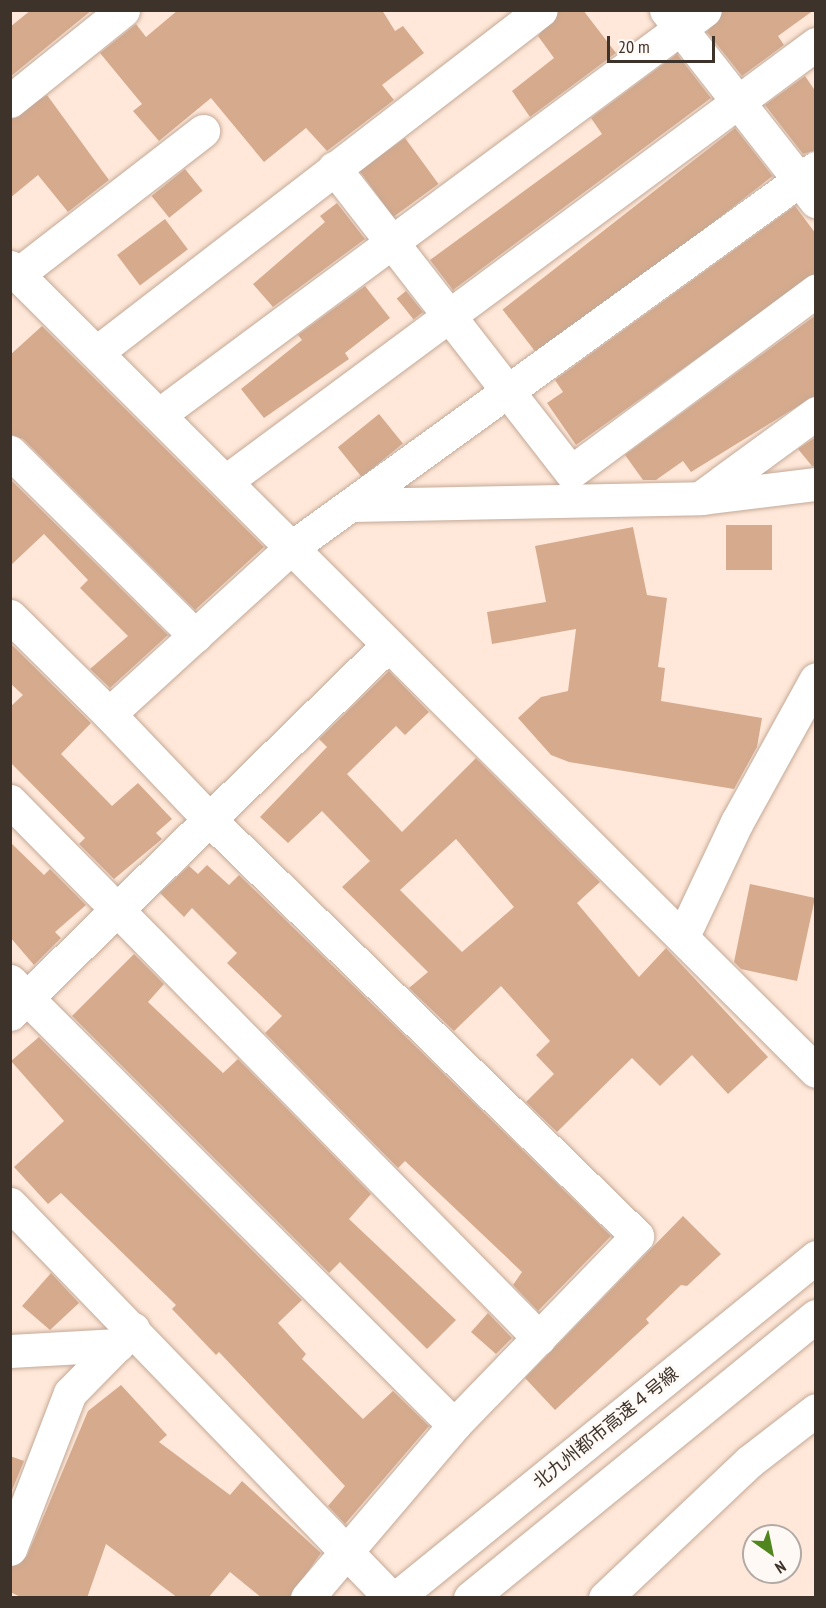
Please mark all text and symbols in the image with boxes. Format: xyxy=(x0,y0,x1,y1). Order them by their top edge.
scale bar xyxy=(610,24,718,62)
text: 20 m xyxy=(618,35,650,58)
street label: 北九州都市高速４号線 xyxy=(529,1363,683,1493)
north arrow xyxy=(742,1524,802,1584)
text: N xyxy=(772,1557,790,1578)

